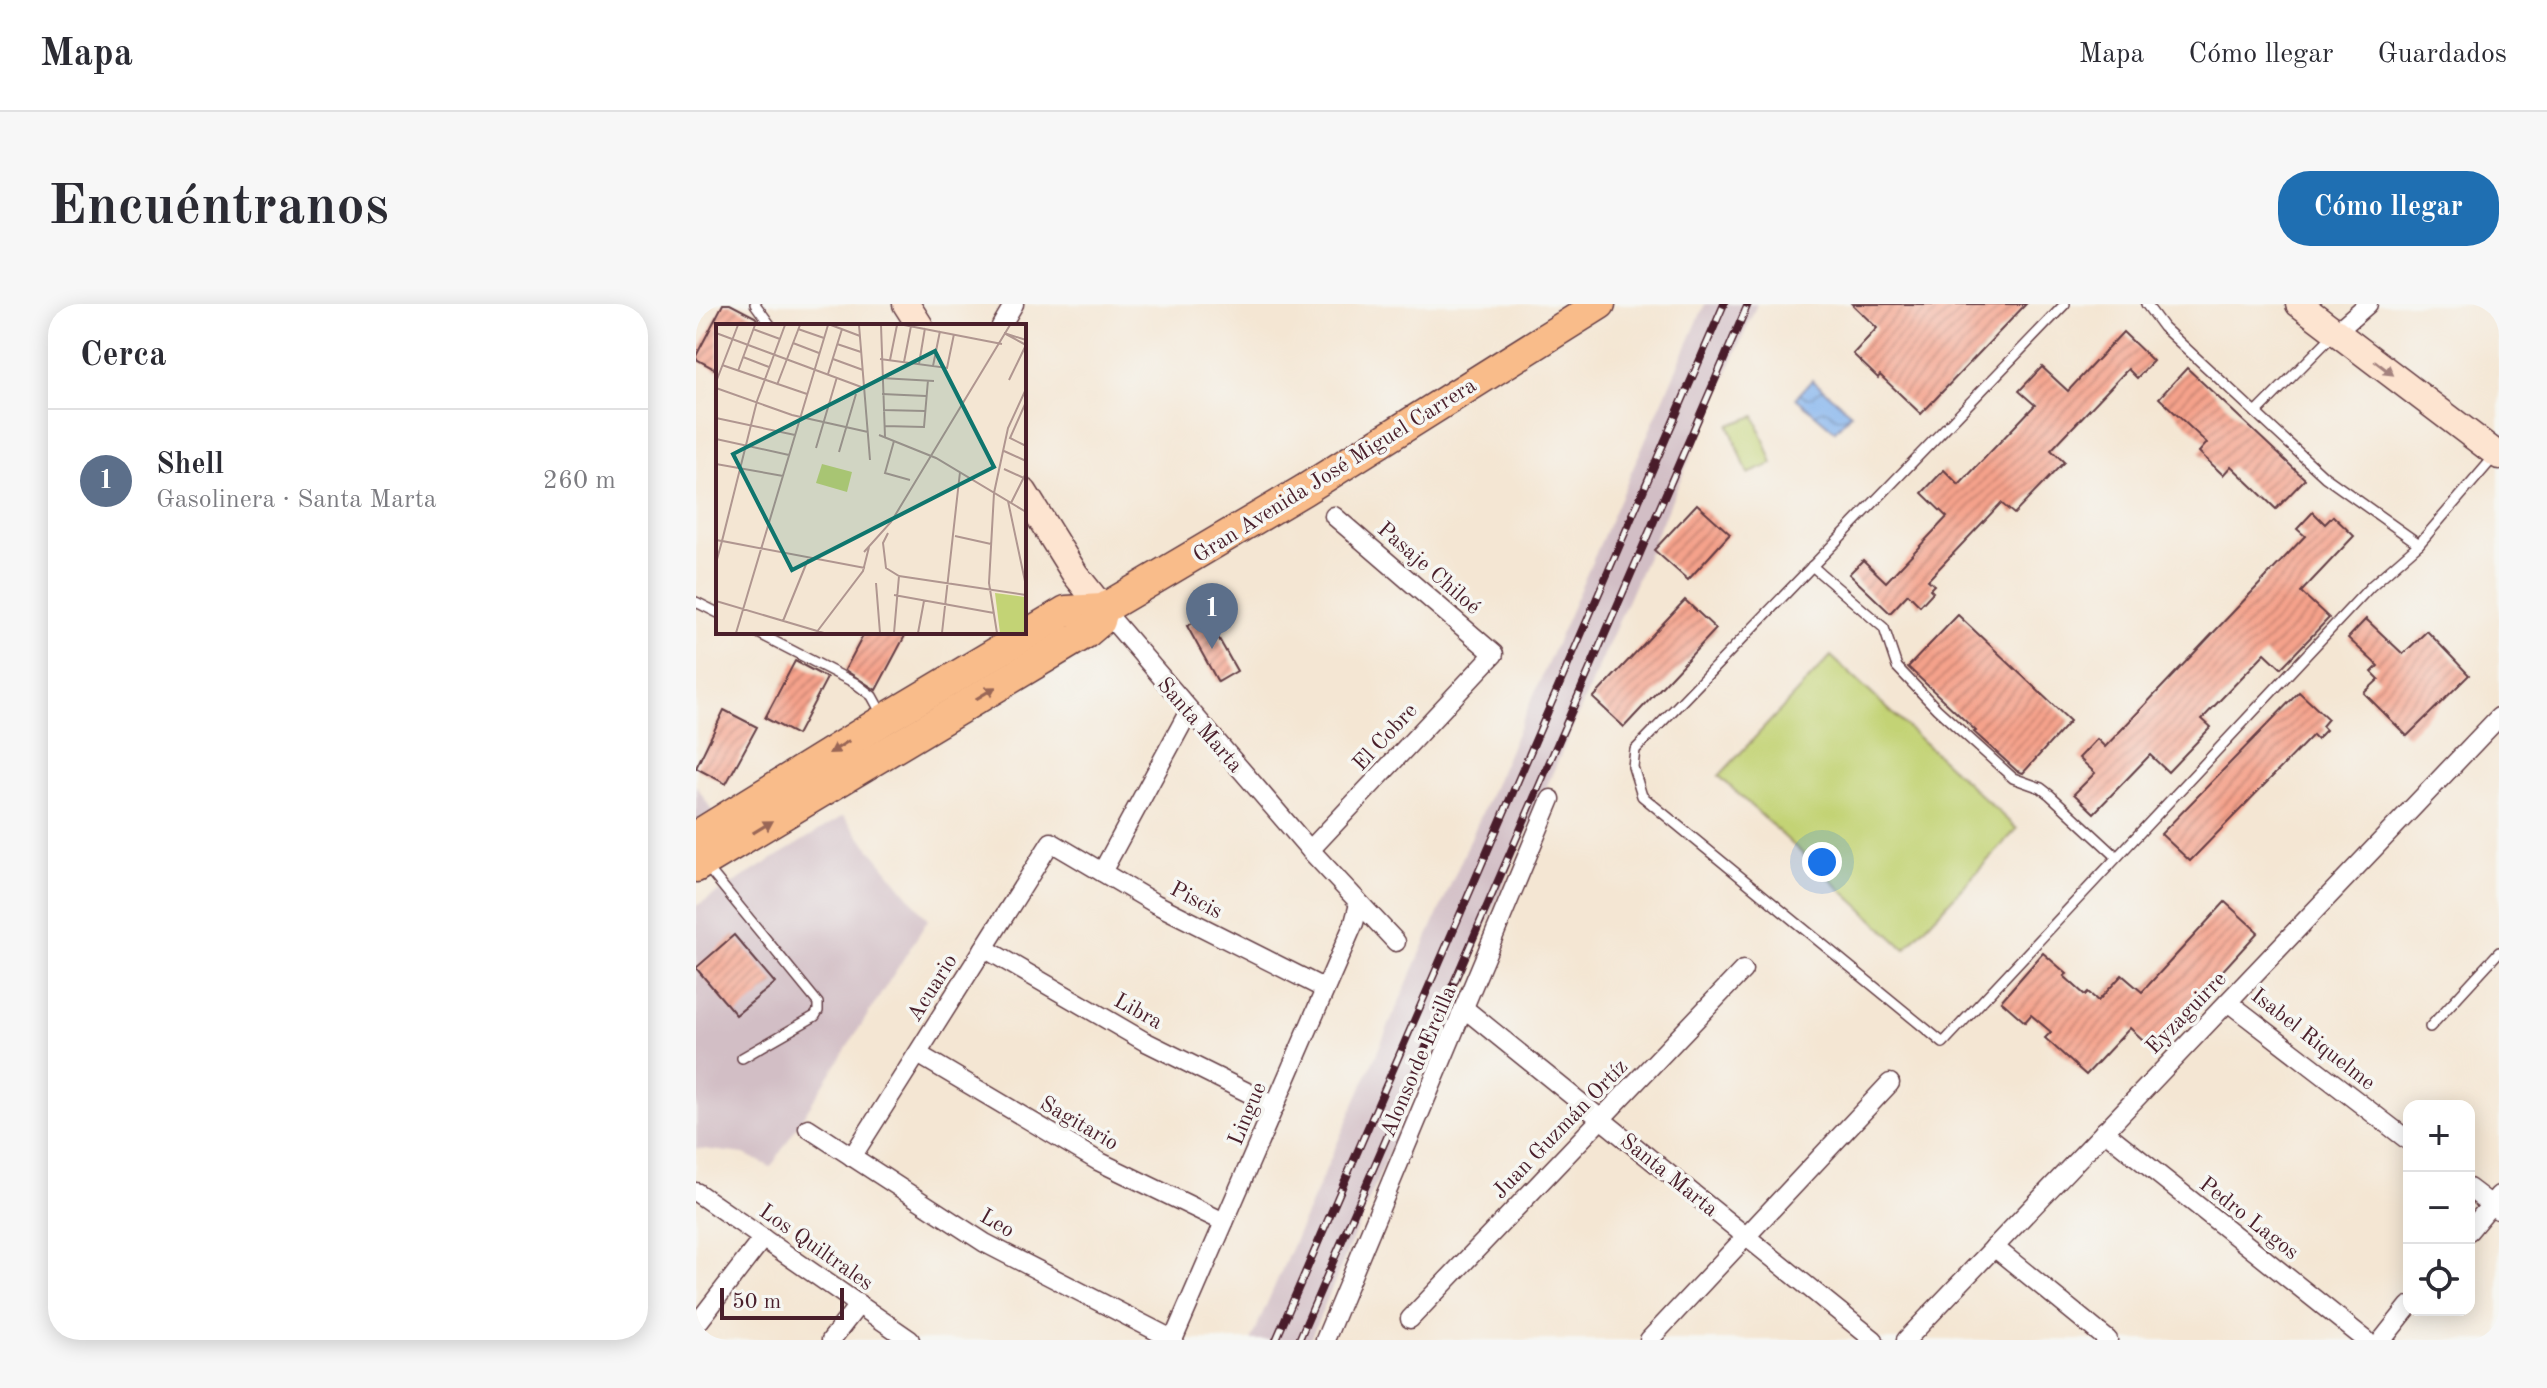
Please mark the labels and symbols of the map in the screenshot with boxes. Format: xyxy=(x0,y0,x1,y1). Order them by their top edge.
inset map xyxy=(716,324,1026,634)
one-way arrow xyxy=(2374,360,2394,376)
street label: Gran Avenida José Miguel Carrera xyxy=(1190,374,1480,567)
street label: Pasaje Chiloé xyxy=(1373,518,1484,619)
pin: 1 xyxy=(1186,583,1238,649)
street label: Santa Marta xyxy=(1152,674,1247,777)
one-way arrow xyxy=(975,686,997,700)
street label: El Cobre xyxy=(1349,699,1422,775)
one-way arrow xyxy=(828,740,850,754)
one-way arrow xyxy=(752,820,774,834)
your location xyxy=(1802,842,1842,882)
street label: Piscis xyxy=(1166,878,1226,924)
street label: Acuario xyxy=(904,950,962,1026)
street label: Eyzaguirre xyxy=(2142,968,2231,1059)
street label: Alonso de Ercilla xyxy=(1377,983,1461,1141)
street label: Isabel Riquelme xyxy=(2247,985,2379,1095)
street label: Libra xyxy=(1110,990,1166,1034)
street label: Juan Guzmán Ortíz xyxy=(1489,1056,1632,1203)
street label: Lingue xyxy=(1225,1079,1271,1149)
street label: Sagitario xyxy=(1036,1093,1122,1155)
street label: Santa Marta xyxy=(1616,1130,1722,1221)
street label: Pedro Lagos xyxy=(2195,1173,2303,1264)
street label: Los Quiltrales xyxy=(755,1200,877,1295)
street label: Leo xyxy=(976,1205,1018,1242)
scale bar xyxy=(720,1284,844,1320)

